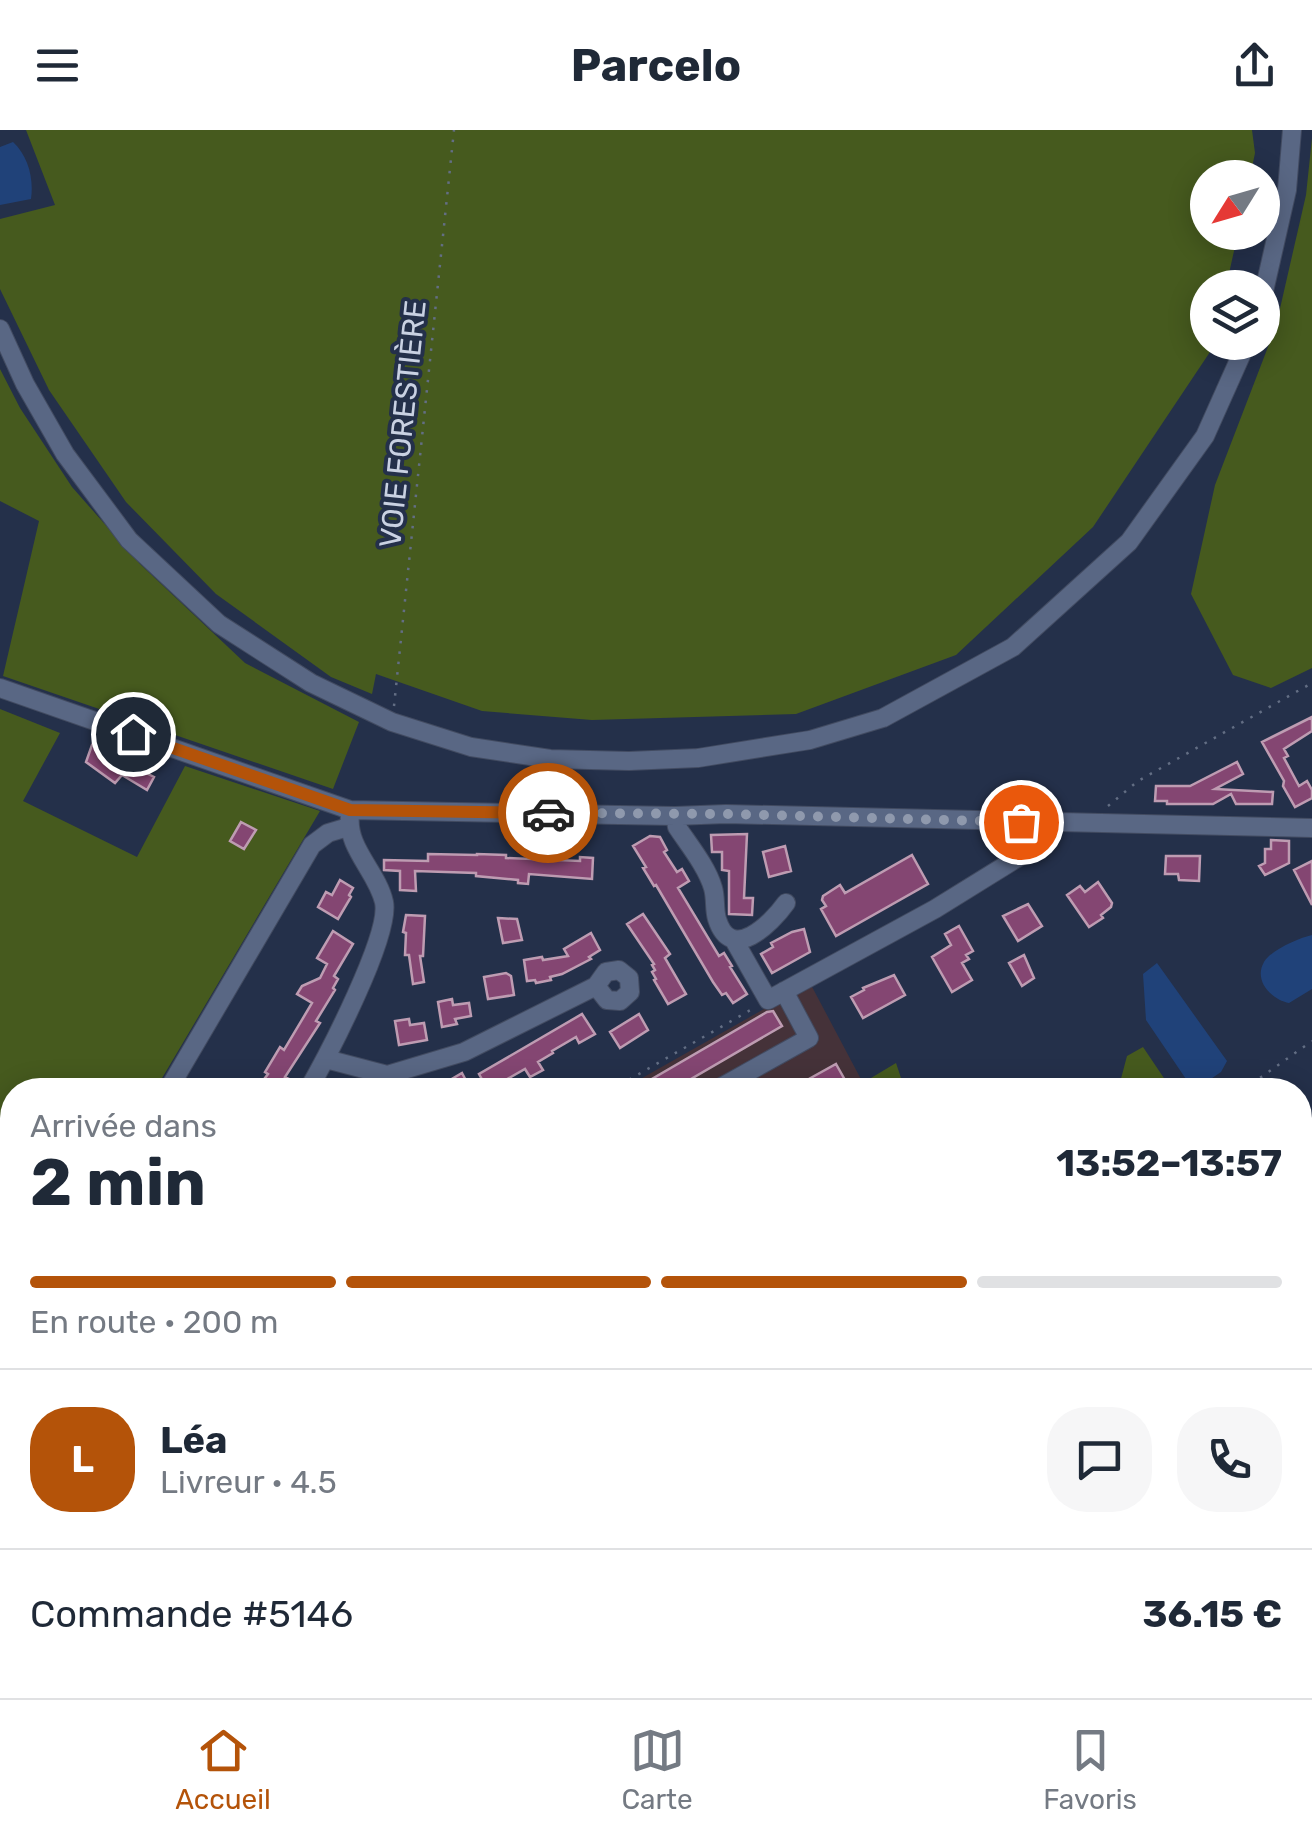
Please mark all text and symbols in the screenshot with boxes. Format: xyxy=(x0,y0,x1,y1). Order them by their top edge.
icon: menu xyxy=(30,38,85,93)
icon: share xyxy=(1227,38,1282,93)
text: Parcelo xyxy=(571,39,741,92)
north arrow xyxy=(1190,160,1280,250)
map controls xyxy=(1190,160,1280,360)
button: layers xyxy=(1190,270,1280,360)
street label: VOIE FORESTIÈRE xyxy=(372,299,434,549)
pin xyxy=(91,692,176,777)
icon: home xyxy=(106,707,161,762)
courier xyxy=(498,763,598,863)
pin xyxy=(979,780,1064,865)
icon: car xyxy=(521,786,576,841)
icon: bag xyxy=(994,795,1049,850)
text: Arrivée dans xyxy=(30,1107,217,1145)
text: 13:52–13:57 xyxy=(1056,1140,1282,1186)
text: 2 min xyxy=(30,1144,206,1221)
text: En route · 200 m xyxy=(30,1303,279,1341)
button: chat xyxy=(1047,1407,1152,1512)
button: phone xyxy=(1177,1407,1282,1512)
text: Léa xyxy=(160,1417,228,1463)
text: L xyxy=(71,1436,94,1482)
text: Livreur · 4.5 xyxy=(160,1463,337,1501)
text: Commande #5146 xyxy=(30,1591,353,1637)
text: 36.15 € xyxy=(1143,1591,1282,1637)
tab: Accueil xyxy=(175,1723,271,1816)
tab: Carte xyxy=(621,1723,693,1816)
tab: Favoris xyxy=(1043,1723,1137,1816)

